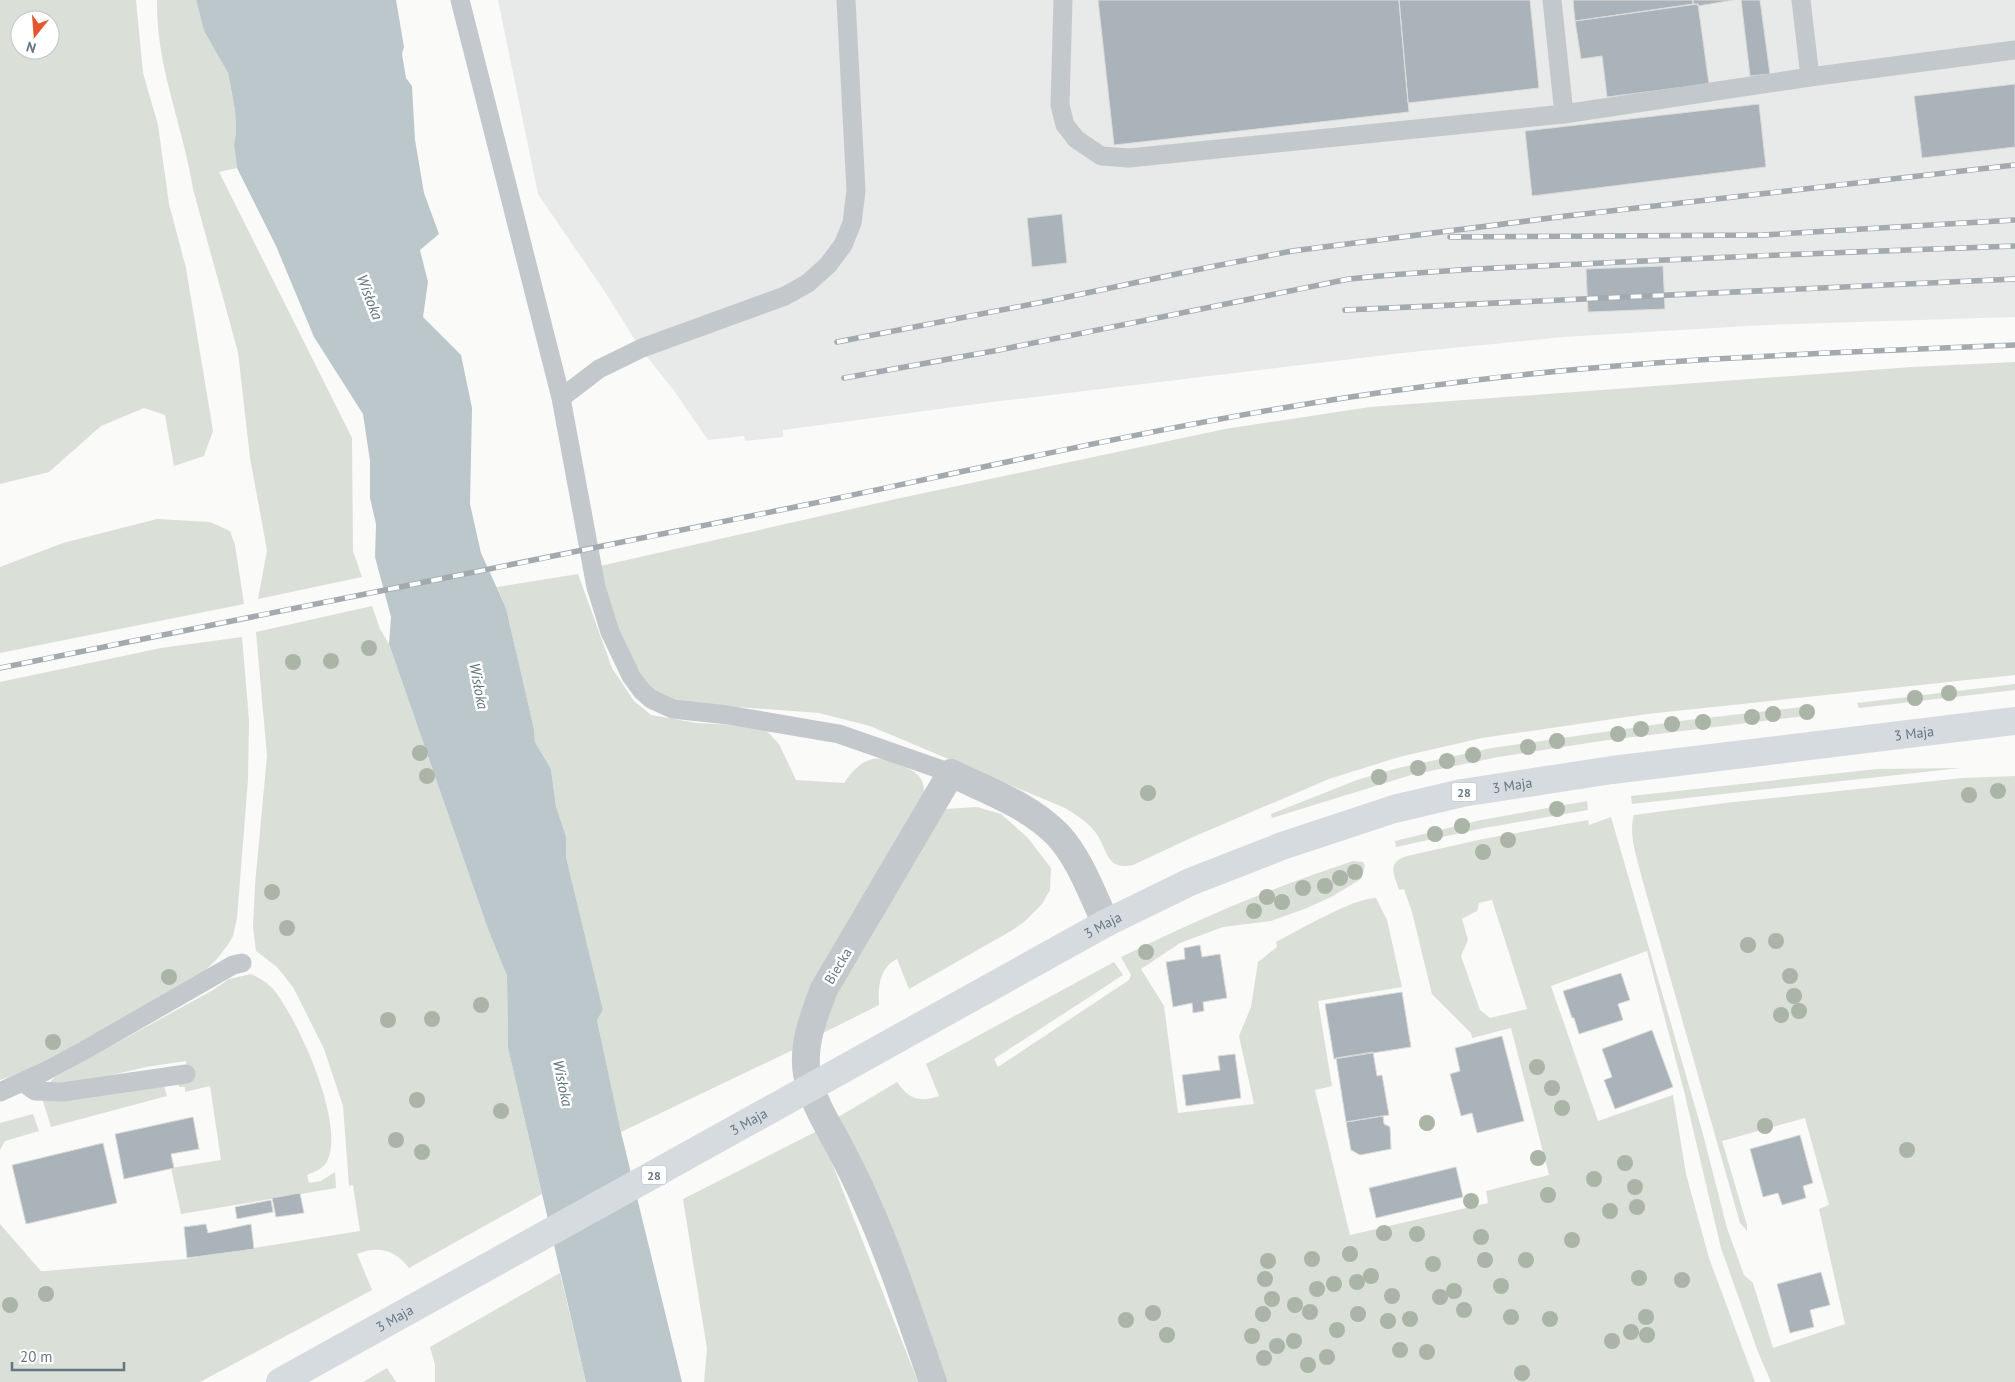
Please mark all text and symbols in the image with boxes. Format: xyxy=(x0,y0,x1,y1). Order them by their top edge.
north arrow xyxy=(10,10,60,60)
text: N xyxy=(24,37,38,57)
water label: Wisłoka xyxy=(353,272,388,323)
water label: Wisłoka xyxy=(465,661,493,711)
street label: 3 Maja xyxy=(1893,722,1935,745)
street label: 3 Maja xyxy=(1491,773,1534,797)
road number: 28 xyxy=(1452,782,1476,802)
street label: 3 Maja xyxy=(1081,908,1124,943)
street label: Biecka xyxy=(820,945,856,987)
water label: Wisłoka xyxy=(549,1058,577,1109)
street label: 3 Maja xyxy=(727,1104,770,1139)
road number: 28 xyxy=(642,1166,666,1184)
street label: 3 Maja xyxy=(373,1301,416,1336)
scale bar xyxy=(12,1340,125,1372)
text: 20 m xyxy=(20,1347,53,1366)

